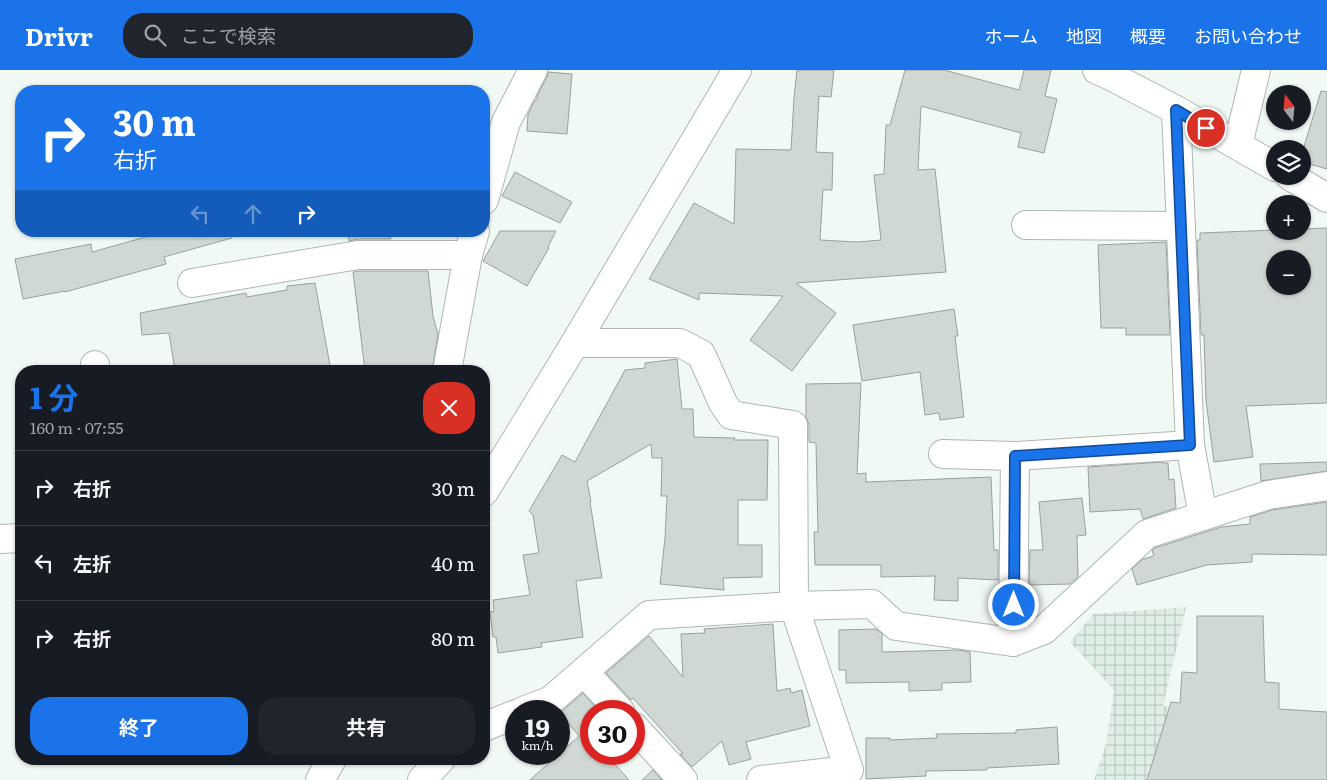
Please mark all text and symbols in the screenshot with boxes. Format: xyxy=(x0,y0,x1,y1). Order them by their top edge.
search box xyxy=(123,13,473,58)
text: Drivr xyxy=(25,18,93,53)
icon: search xyxy=(141,21,169,49)
text: ここで検索 xyxy=(181,21,276,49)
text: ホーム xyxy=(985,22,1038,49)
text: 地図 xyxy=(1066,22,1102,49)
text: 概要 xyxy=(1130,22,1166,49)
text: お問い合わせ xyxy=(1194,22,1302,49)
north arrow xyxy=(1266,85,1311,130)
map controls xyxy=(1266,85,1311,295)
text: 30 m xyxy=(113,95,196,147)
icon: right xyxy=(30,105,95,170)
pin xyxy=(1185,107,1227,149)
icon: arrive xyxy=(1192,114,1220,142)
button: layers xyxy=(1266,140,1311,185)
text: 右折 xyxy=(113,142,157,175)
button: + xyxy=(1266,195,1311,240)
icon: left xyxy=(186,200,214,228)
icon: ahead xyxy=(239,200,267,228)
icon: right xyxy=(292,200,320,228)
button: − xyxy=(1266,250,1311,295)
text: 1 分 xyxy=(30,374,78,418)
button: close xyxy=(423,382,475,434)
text: 160 m · 07:55 xyxy=(30,415,123,439)
icon: right xyxy=(30,474,58,502)
text: 右折 xyxy=(73,474,111,502)
text: 30 m xyxy=(431,474,475,502)
icon: left xyxy=(30,549,58,577)
text: 左折 xyxy=(73,549,111,577)
text: 40 m xyxy=(431,549,475,577)
position arrow xyxy=(987,578,1039,630)
icon: right xyxy=(30,624,58,652)
text: 右折 xyxy=(73,624,111,652)
text: 80 m xyxy=(431,624,475,652)
button: 終了 xyxy=(30,697,248,755)
button: 共有 xyxy=(258,697,475,755)
speed limit sign: 30 xyxy=(580,700,645,765)
text: 19 xyxy=(525,708,550,745)
text: km/h xyxy=(522,736,553,754)

